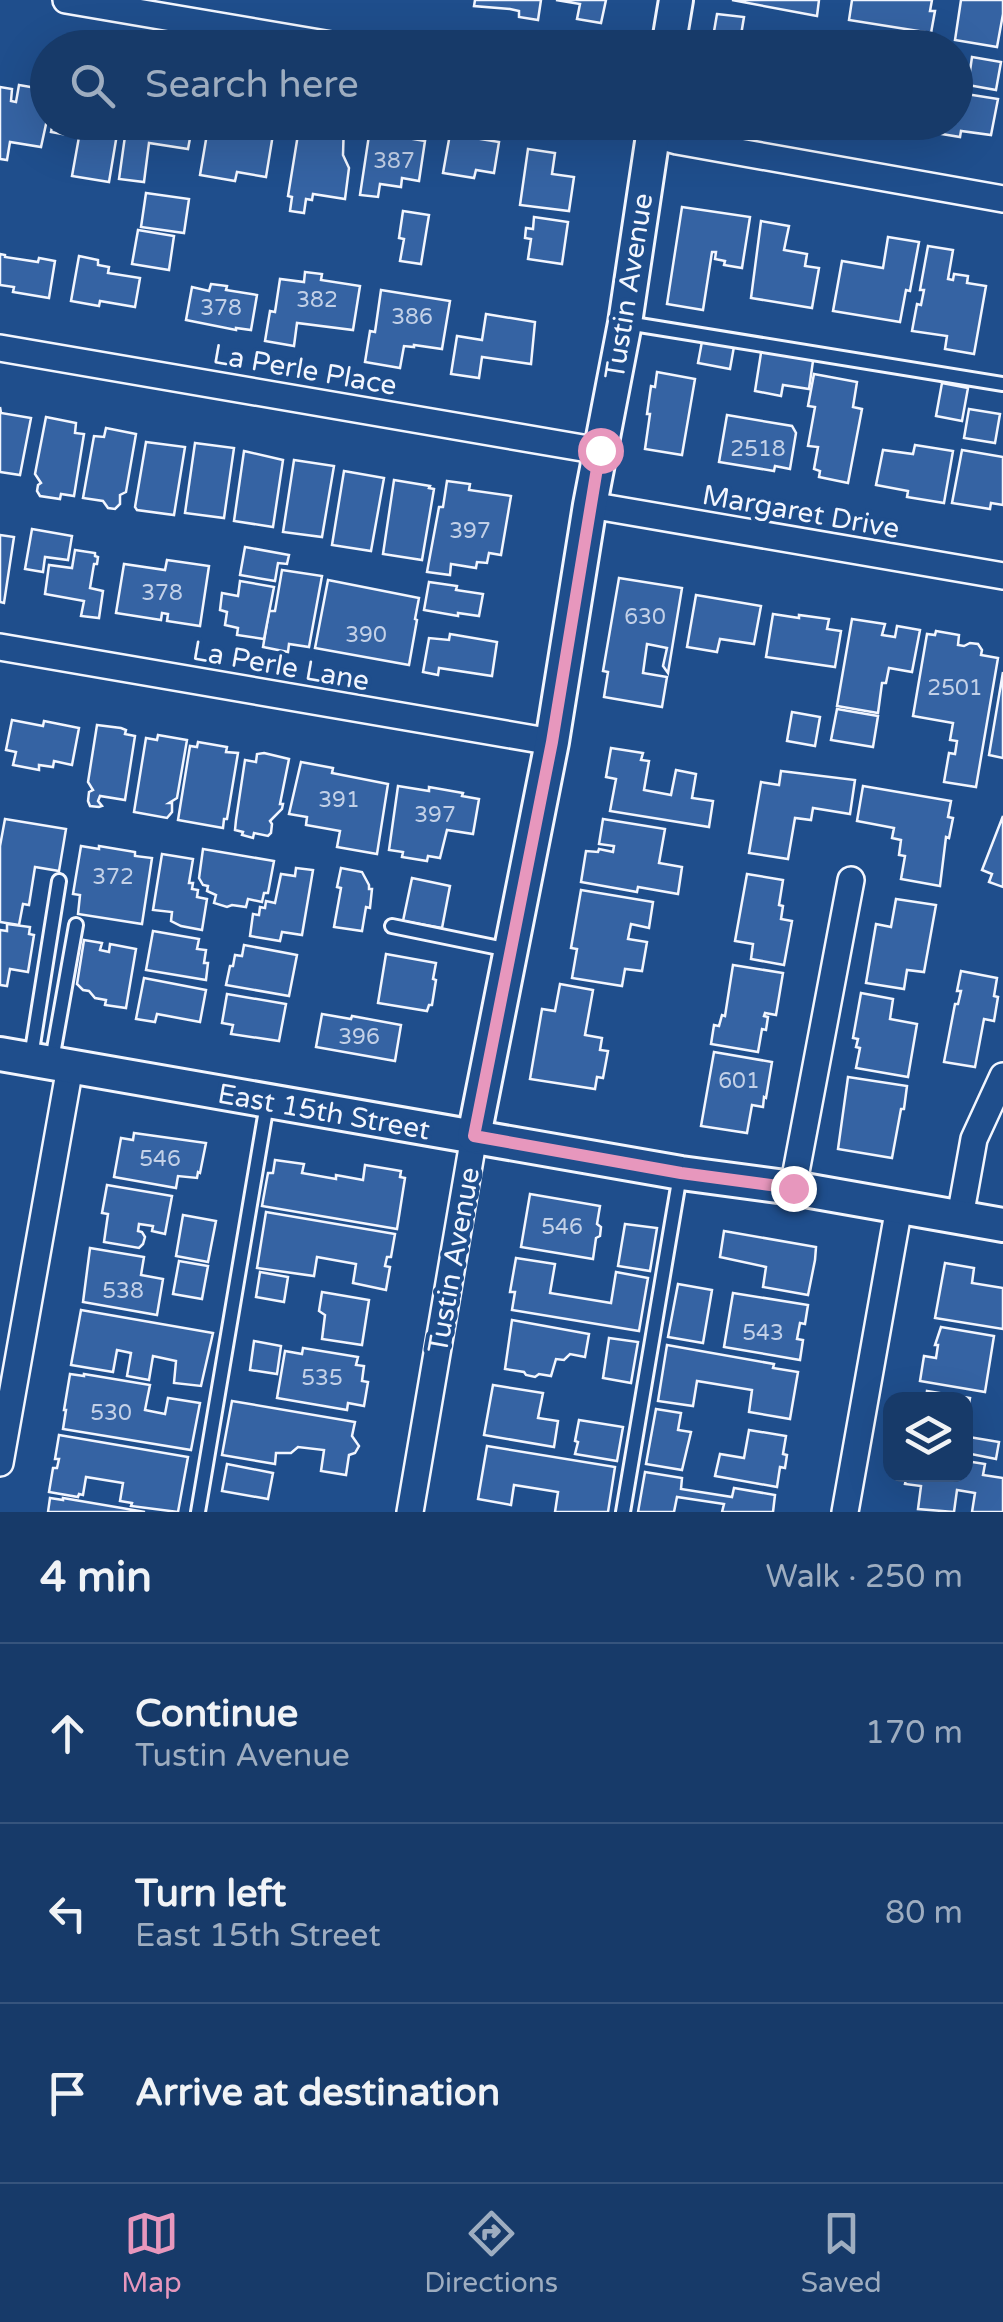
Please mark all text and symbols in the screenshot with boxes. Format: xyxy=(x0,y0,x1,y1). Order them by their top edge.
search box xyxy=(30,30,973,140)
icon: search xyxy=(65,58,120,113)
text: Search here xyxy=(145,62,359,108)
house number: 387 xyxy=(373,148,415,174)
street label: Tustin Avenue xyxy=(597,191,660,382)
house number: 382 xyxy=(296,287,338,313)
house number: 378 xyxy=(200,295,242,321)
house number: 386 xyxy=(391,304,433,330)
street label: La Perle Place xyxy=(210,337,399,403)
route start xyxy=(578,428,624,474)
house number: 2518 xyxy=(730,436,786,462)
street label: Margaret Drive xyxy=(700,478,902,546)
house number: 397 xyxy=(449,518,491,544)
house number: 378 xyxy=(141,580,183,606)
house number: 630 xyxy=(624,604,666,630)
house number: 390 xyxy=(345,622,387,648)
street label: La Perle Lane xyxy=(190,634,372,698)
house number: 2501 xyxy=(927,675,983,701)
house number: 391 xyxy=(318,787,360,813)
house number: 397 xyxy=(414,802,456,828)
house number: 372 xyxy=(92,864,134,890)
house number: 396 xyxy=(338,1024,380,1050)
house number: 601 xyxy=(718,1068,760,1094)
street label: East 15th Street xyxy=(215,1077,433,1147)
house number: 546 xyxy=(139,1146,181,1172)
street label: Tustin Avenue xyxy=(421,1165,487,1356)
route end xyxy=(771,1166,817,1212)
house number: 546 xyxy=(541,1214,583,1240)
house number: 538 xyxy=(102,1278,144,1304)
house number: 543 xyxy=(742,1320,784,1346)
house number: 535 xyxy=(301,1365,343,1391)
map controls xyxy=(883,1392,973,1482)
button: layers xyxy=(883,1392,973,1482)
house number: 530 xyxy=(90,1400,132,1426)
text: 4 min xyxy=(40,1552,152,1603)
text: Walk · 250 m xyxy=(766,1558,963,1596)
text: Continue xyxy=(135,1691,298,1737)
icon: ahead xyxy=(40,1706,95,1761)
text: 170 m xyxy=(865,1714,963,1752)
text: Tustin Avenue xyxy=(135,1737,350,1775)
text: Turn left xyxy=(135,1871,286,1917)
icon: left xyxy=(40,1886,95,1941)
text: 80 m xyxy=(885,1894,963,1932)
text: East 15th Street xyxy=(135,1917,381,1955)
icon: arrive xyxy=(40,2066,95,2121)
text: Arrive at destination xyxy=(135,2070,500,2116)
tab: Map xyxy=(121,2206,182,2300)
tab: Directions xyxy=(424,2206,558,2300)
tab: Saved xyxy=(801,2206,882,2300)

